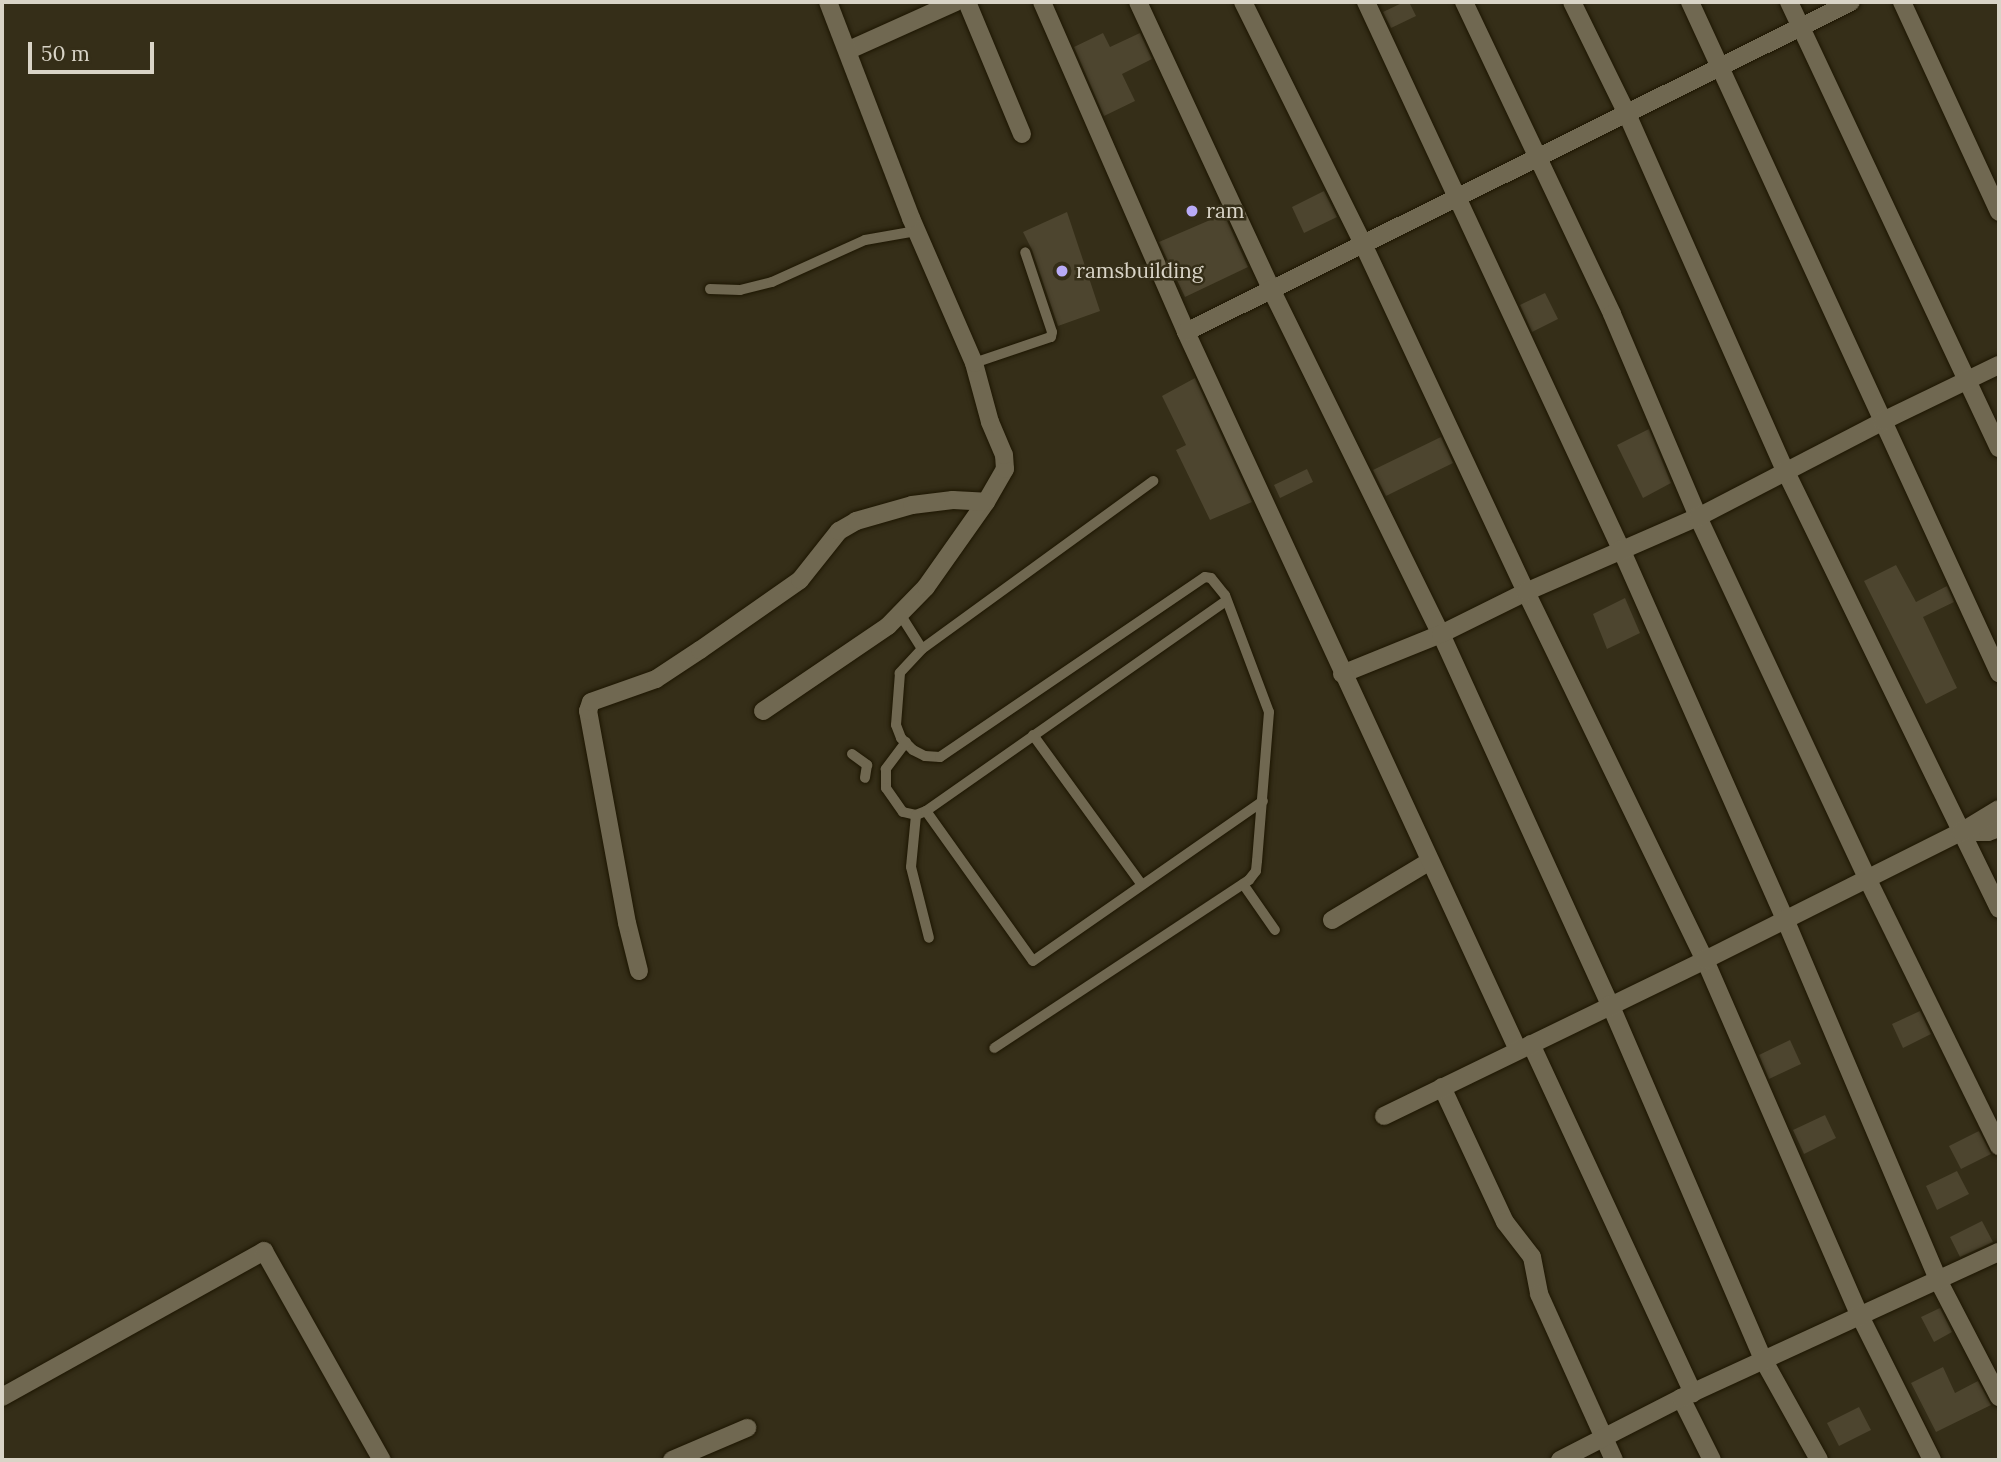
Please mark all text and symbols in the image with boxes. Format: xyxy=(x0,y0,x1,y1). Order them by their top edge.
scale bar xyxy=(32,28,158,72)
text: 50 m xyxy=(41,40,90,67)
place label: ram xyxy=(1206,198,1245,224)
marker: ram xyxy=(1184,203,1200,219)
place label: ramsbuilding xyxy=(1076,258,1203,284)
marker: ramsbuilding xyxy=(1054,263,1070,279)

